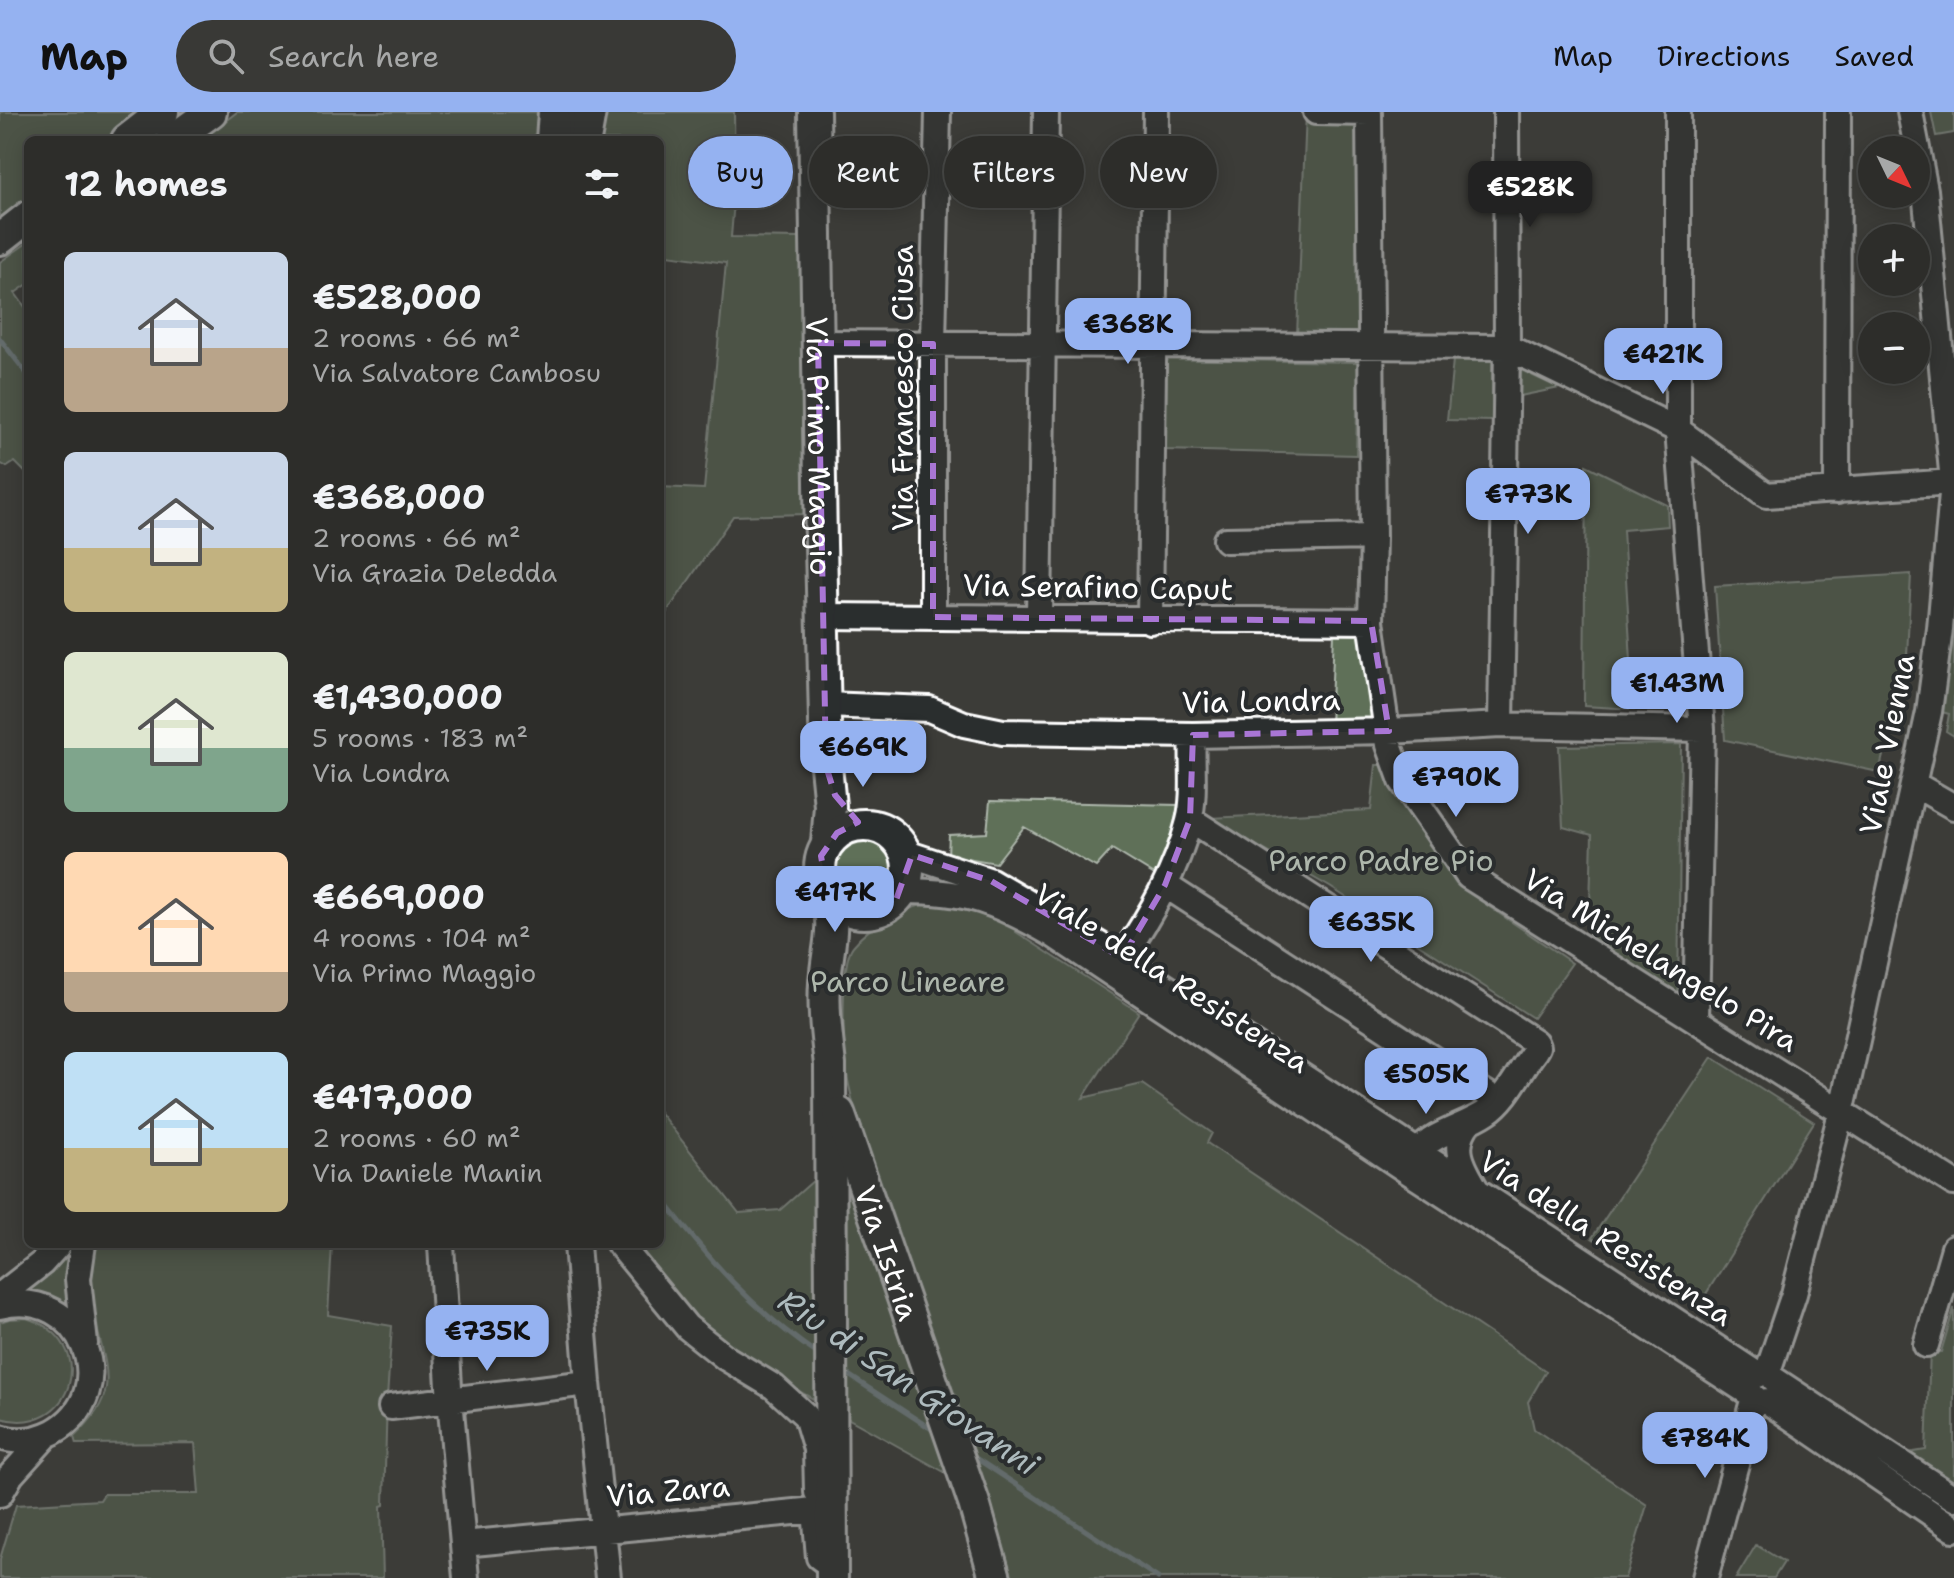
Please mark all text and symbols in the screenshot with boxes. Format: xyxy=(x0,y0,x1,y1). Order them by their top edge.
search box xyxy=(176,20,736,92)
text: Map xyxy=(40,31,128,82)
icon: search xyxy=(204,34,248,78)
text: Search here xyxy=(268,36,439,77)
text: Map xyxy=(1553,37,1613,75)
text: Directions xyxy=(1657,37,1791,75)
text: Saved xyxy=(1835,37,1914,75)
chip: Buy xyxy=(688,136,793,208)
chip: Rent xyxy=(809,136,928,208)
chip: Filters xyxy=(944,136,1084,208)
chip: New xyxy=(1100,136,1217,208)
north arrow xyxy=(1858,136,1930,208)
map controls xyxy=(1858,136,1930,384)
text: 12 homes xyxy=(64,161,228,207)
pin: €528K xyxy=(1474,161,1586,229)
icon: filters xyxy=(580,162,624,206)
text: €528K xyxy=(1486,169,1574,204)
button: + xyxy=(1858,224,1930,296)
street label: Via Francesco Ciusa xyxy=(882,244,923,531)
text: €528,000 xyxy=(312,274,482,320)
icon: home xyxy=(128,284,224,380)
pin: €368K xyxy=(1072,298,1184,366)
text: €368K xyxy=(1083,306,1173,341)
button: − xyxy=(1858,312,1930,384)
street label: Via Primo Maggio xyxy=(797,316,842,576)
text: 2 rooms · 66 m² xyxy=(312,320,521,355)
pin: €421K xyxy=(1607,328,1719,396)
text: €421K xyxy=(1622,336,1704,371)
text: Via Salvatore Cambosu xyxy=(312,355,601,390)
pin: €773K xyxy=(1472,468,1584,536)
text: €368,000 xyxy=(312,474,485,520)
text: €773K xyxy=(1484,476,1572,511)
icon: home xyxy=(128,484,224,580)
text: 2 rooms · 66 m² xyxy=(312,520,521,555)
text: Via Grazia Deledda xyxy=(312,555,557,590)
street label: Via Serafino Caput xyxy=(962,564,1234,610)
street label: Viale Vienna xyxy=(1849,650,1925,838)
pin: €1.43M xyxy=(1612,657,1742,725)
text: €1.43M xyxy=(1629,665,1725,700)
text: €1,430,000 xyxy=(312,674,503,720)
street label: Via Londra xyxy=(1181,679,1341,723)
icon: home xyxy=(128,684,224,780)
text: 5 rooms · 183 m² xyxy=(312,720,528,755)
pin: €669K xyxy=(807,721,919,789)
text: €669K xyxy=(818,729,908,764)
pin: €790K xyxy=(1400,751,1512,819)
text: Via Londra xyxy=(312,755,450,790)
text: €790K xyxy=(1411,759,1501,794)
park label: Parco Padre Pio xyxy=(1268,840,1494,881)
street label: Via Michelangelo Pira xyxy=(1516,859,1807,1062)
pin: €417K xyxy=(779,866,891,934)
street label: Viale della Resistenza xyxy=(1026,873,1318,1083)
text: €669,000 xyxy=(312,874,485,920)
text: €417K xyxy=(794,874,876,909)
icon: home xyxy=(128,884,224,980)
pin: €635K xyxy=(1315,896,1427,964)
text: €635K xyxy=(1327,904,1415,939)
text: 4 rooms · 104 m² xyxy=(312,920,531,955)
text: Via Primo Maggio xyxy=(312,955,536,990)
park label: Parco Lineare xyxy=(810,961,1006,1002)
pin: €505K xyxy=(1370,1048,1482,1116)
text: €505K xyxy=(1383,1056,1469,1091)
text: €417,000 xyxy=(312,1074,473,1120)
icon: home xyxy=(128,1084,224,1180)
text: 2 rooms · 60 m² xyxy=(312,1120,521,1155)
street label: Via della Resistenza xyxy=(1471,1140,1741,1336)
text: Via Daniele Manin xyxy=(312,1155,542,1190)
street label: Via Istria xyxy=(845,1180,930,1326)
water label: Riu di San Giovanni xyxy=(770,1279,1048,1486)
pin: €735K xyxy=(431,1305,543,1373)
text: €735K xyxy=(444,1313,530,1348)
pin: €784K xyxy=(1649,1412,1761,1480)
text: €784K xyxy=(1660,1420,1750,1455)
street label: Via Zara xyxy=(605,1465,732,1517)

